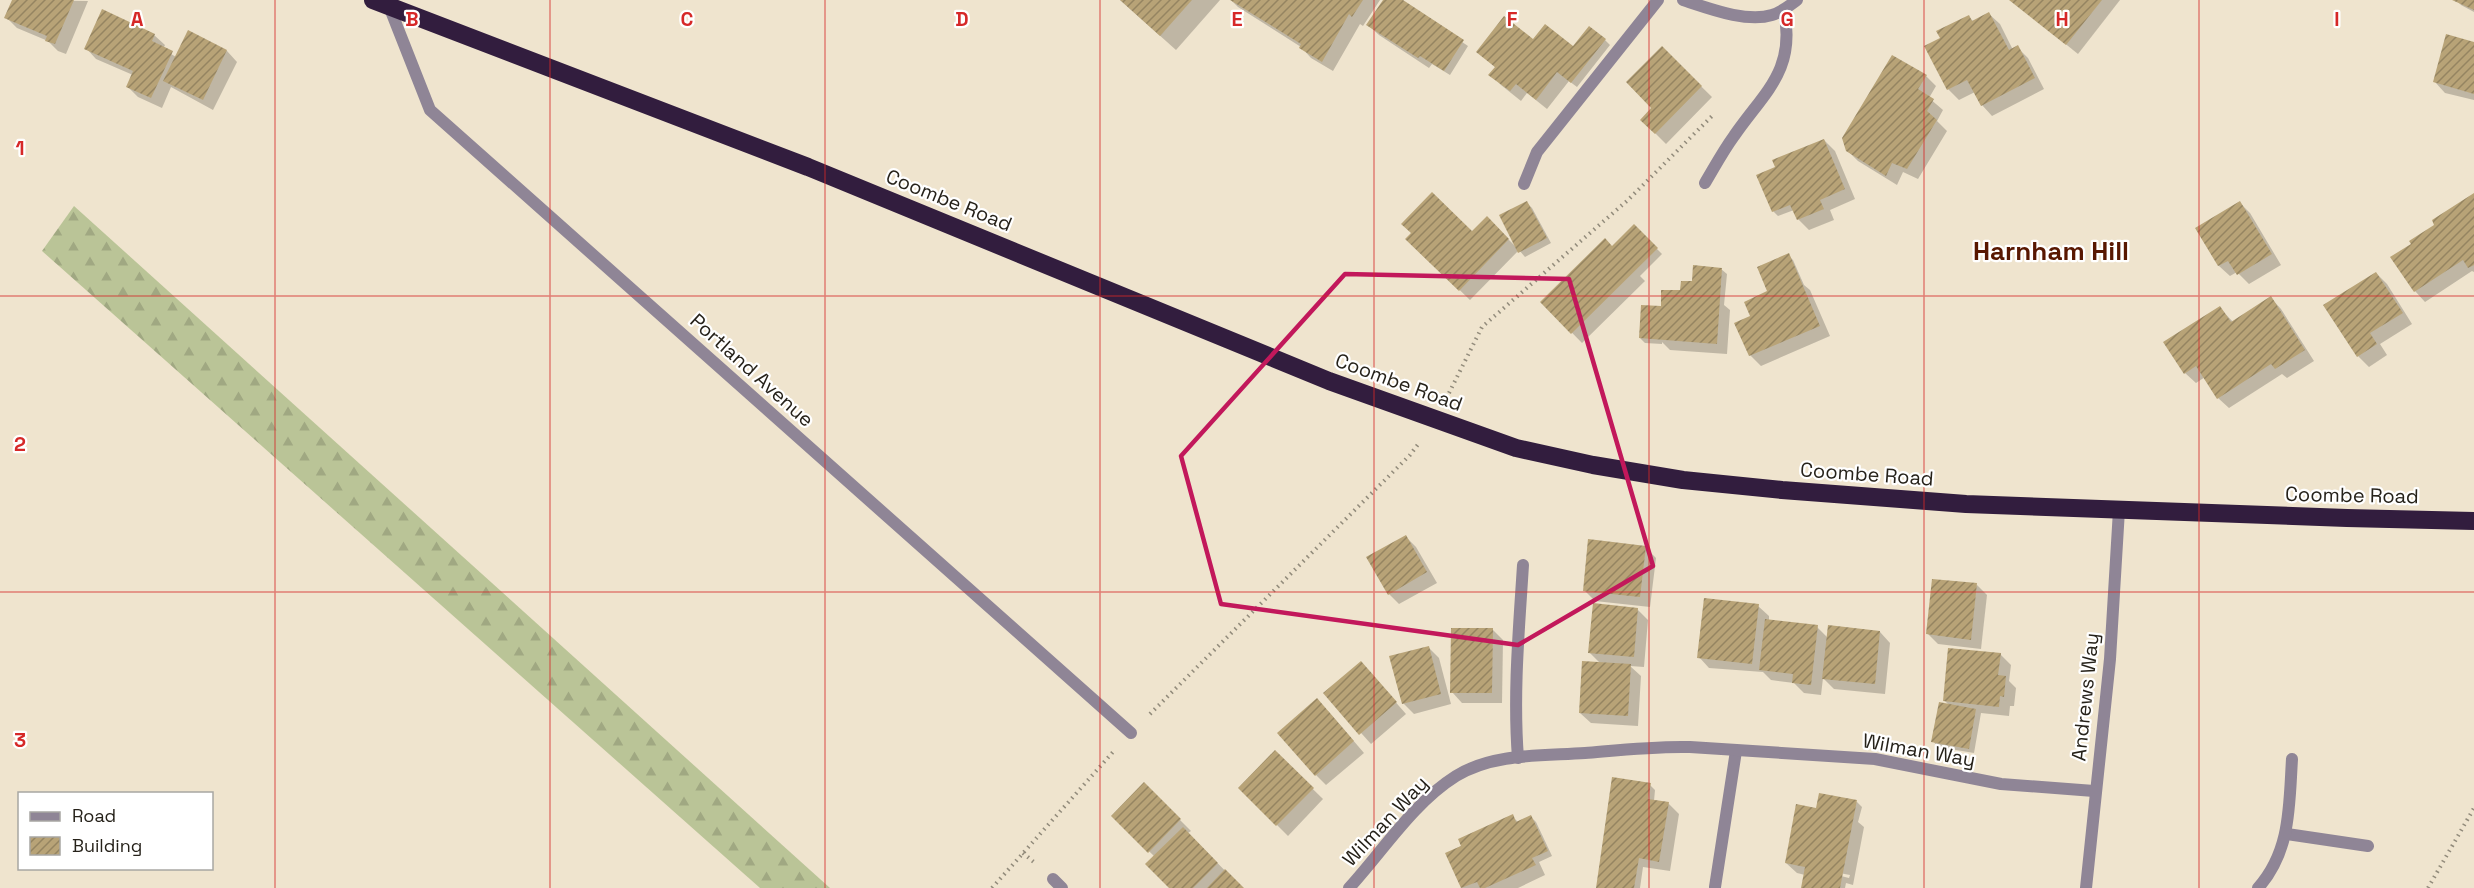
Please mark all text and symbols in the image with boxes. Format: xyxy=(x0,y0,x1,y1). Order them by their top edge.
text: A xyxy=(131,6,144,32)
text: B xyxy=(405,6,419,32)
text: C xyxy=(681,6,694,32)
text: D xyxy=(955,6,969,32)
text: E xyxy=(1231,6,1243,32)
text: F xyxy=(1507,6,1518,32)
text: G xyxy=(1780,6,1794,32)
text: H xyxy=(2055,6,2069,32)
text: I xyxy=(2334,6,2340,32)
text: 1 xyxy=(15,135,25,161)
street label: Coombe Road xyxy=(882,163,1016,237)
district label: Harnham Hill xyxy=(1973,234,2129,268)
street label: Portland Avenue xyxy=(685,308,819,432)
street label: Coombe Road xyxy=(1332,347,1466,417)
text: 2 xyxy=(14,431,26,457)
street label: Coombe Road xyxy=(1799,456,1935,492)
street label: Coombe Road xyxy=(2285,481,2419,509)
street label: Andrews Way xyxy=(2065,632,2105,762)
text: 3 xyxy=(14,727,26,753)
street label: Wilman Way xyxy=(1861,727,1977,773)
street label: Wilman Way xyxy=(1337,770,1433,872)
legend xyxy=(18,792,213,870)
text: Road xyxy=(72,804,116,827)
text: Building xyxy=(72,834,142,857)

